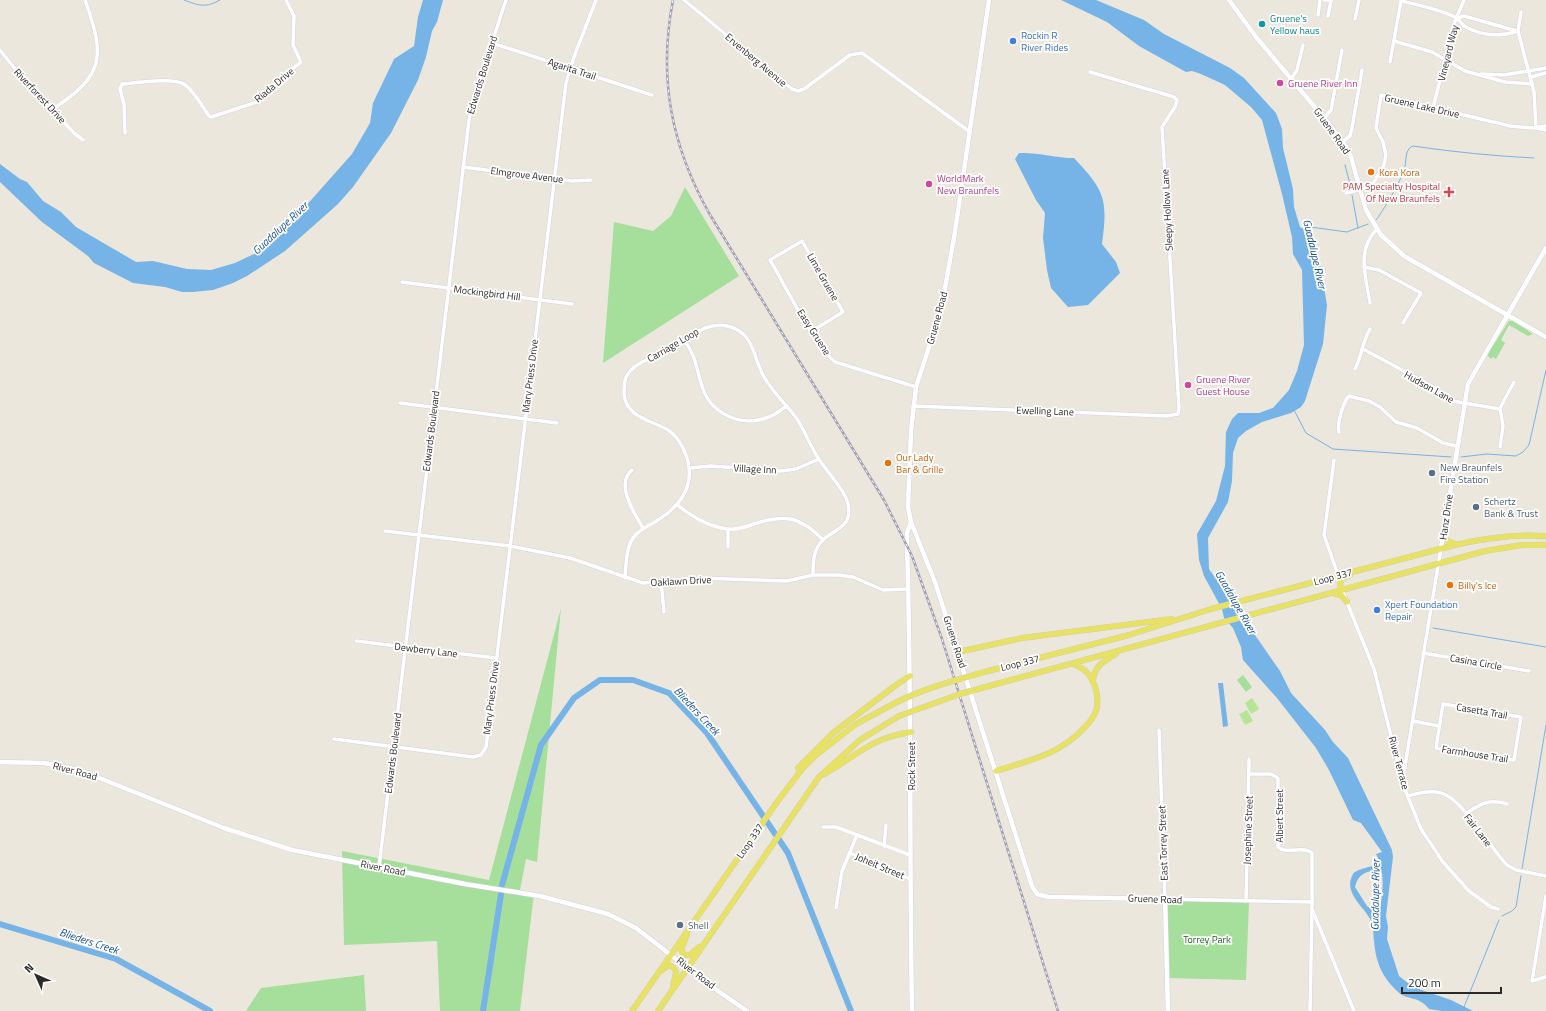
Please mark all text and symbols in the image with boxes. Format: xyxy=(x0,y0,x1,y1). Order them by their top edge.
place label: Gruene's Yellow haus xyxy=(1270,11,1320,38)
marker: Gruene's Yellow haus xyxy=(1257,19,1267,29)
street label: Vineyard Way xyxy=(1434,23,1462,83)
place label: Rockin R River Rides xyxy=(1021,28,1068,55)
street label: Ervenberg Avenue xyxy=(722,30,790,90)
street label: Edwards Boulevard xyxy=(463,34,501,116)
marker: Rockin R River Rides xyxy=(1008,36,1018,46)
street label: Agarita Trail xyxy=(546,54,598,84)
street label: Riada Drive xyxy=(251,64,297,106)
street label: Riverforest Drive xyxy=(10,65,70,127)
place label: Gruene River Inn xyxy=(1288,76,1358,91)
marker: Gruene River Inn xyxy=(1275,78,1285,88)
street label: Gruene Lake Drive xyxy=(1383,90,1461,122)
street label: Gruene Road xyxy=(1310,105,1354,157)
street label: Elmgrove Avenue xyxy=(490,163,564,187)
place label: Kora Kora xyxy=(1379,165,1420,180)
marker: Kora Kora xyxy=(1366,167,1376,177)
street label: Sleepy Hollow Lane xyxy=(1157,169,1177,251)
place label: WorldMark New Braunfels xyxy=(937,171,999,198)
marker: WorldMark New Braunfels xyxy=(924,179,934,189)
place label: PAM Specialty Hospital Of New Braunfels xyxy=(1343,179,1440,206)
marker: PAM Specialty Hospital Of New Braunfels xyxy=(1443,186,1455,198)
water label: Guadalupe River xyxy=(249,197,313,258)
water label: Guadalupe River xyxy=(1299,218,1331,292)
street label: Lime Gruene xyxy=(803,250,843,304)
street label: Mockingbird Hill xyxy=(453,281,521,305)
street label: Gruene Road xyxy=(923,290,951,346)
street label: Easy Gruene xyxy=(793,306,835,358)
street label: Carriage Loop xyxy=(644,324,702,366)
street label: Mary Priess Drive xyxy=(518,338,542,414)
street label: Hudson Lane xyxy=(1401,367,1457,407)
place label: Gruene River Guest House xyxy=(1196,372,1251,399)
marker: Gruene River Guest House xyxy=(1183,380,1193,390)
street label: Edwards Boulevard xyxy=(419,390,443,472)
street label: Ewelling Lane xyxy=(1016,402,1074,420)
place label: Our Lady Bar & Grille xyxy=(896,450,943,477)
marker: Our Lady Bar & Grille xyxy=(883,458,893,468)
street label: Village Inn xyxy=(733,460,777,478)
place label: New Braunfels Fire Station xyxy=(1440,460,1502,487)
marker: New Braunfels Fire Station xyxy=(1427,468,1437,478)
street label: Hanz Drive xyxy=(1435,493,1457,541)
place label: Schertz Bank & Trust xyxy=(1484,494,1538,521)
marker: Schertz Bank & Trust xyxy=(1471,502,1481,512)
street label: Loop 337 xyxy=(1312,565,1354,589)
water label: Guadalupe River xyxy=(1211,567,1261,638)
street label: Oaklawn Drive xyxy=(650,572,712,590)
place label: Billy's Ice xyxy=(1458,578,1496,593)
marker: Billy's Ice xyxy=(1445,580,1455,590)
place label: Xpert Foundation Repair xyxy=(1385,597,1458,624)
marker: Xpert Foundation Repair xyxy=(1372,605,1382,615)
street label: Gruene Road xyxy=(939,614,971,670)
street label: Dewberry Lane xyxy=(394,639,458,661)
street label: Casina Circle xyxy=(1449,650,1503,674)
street label: Loop 337 xyxy=(999,651,1041,675)
street label: Mary Priess Drive xyxy=(479,660,503,736)
water label: Blieders Creek xyxy=(670,683,724,740)
street label: Casetta Trail xyxy=(1455,699,1509,723)
street label: Edwards Boulevard xyxy=(381,712,405,794)
street label: River Terrace xyxy=(1385,735,1413,791)
street label: Rock Street xyxy=(904,741,919,790)
street label: Farmhouse Trail xyxy=(1441,741,1509,767)
street label: River Road xyxy=(51,758,99,784)
street label: Albert Street xyxy=(1272,789,1287,843)
street label: Josephine Street xyxy=(1239,795,1257,865)
street label: East Torrey Street xyxy=(1154,805,1172,881)
street label: Fair Lane xyxy=(1460,810,1496,850)
street label: Loop 337 xyxy=(733,820,767,862)
street label: Joheit Street xyxy=(853,849,907,883)
street label: River Road xyxy=(359,856,407,880)
water label: Guadalupe River xyxy=(1366,858,1384,931)
street label: Gruene Road xyxy=(1128,891,1182,907)
place label: Shell xyxy=(688,918,708,933)
marker: Shell xyxy=(675,920,685,930)
water label: Blieders Creek xyxy=(57,924,122,958)
park label: Torrey Park xyxy=(1183,932,1231,947)
street label: River Road xyxy=(673,953,719,993)
north arrow xyxy=(16,955,56,995)
text: N xyxy=(21,960,37,976)
scale bar xyxy=(1402,969,1501,995)
text: 200 m xyxy=(1408,973,1441,992)

